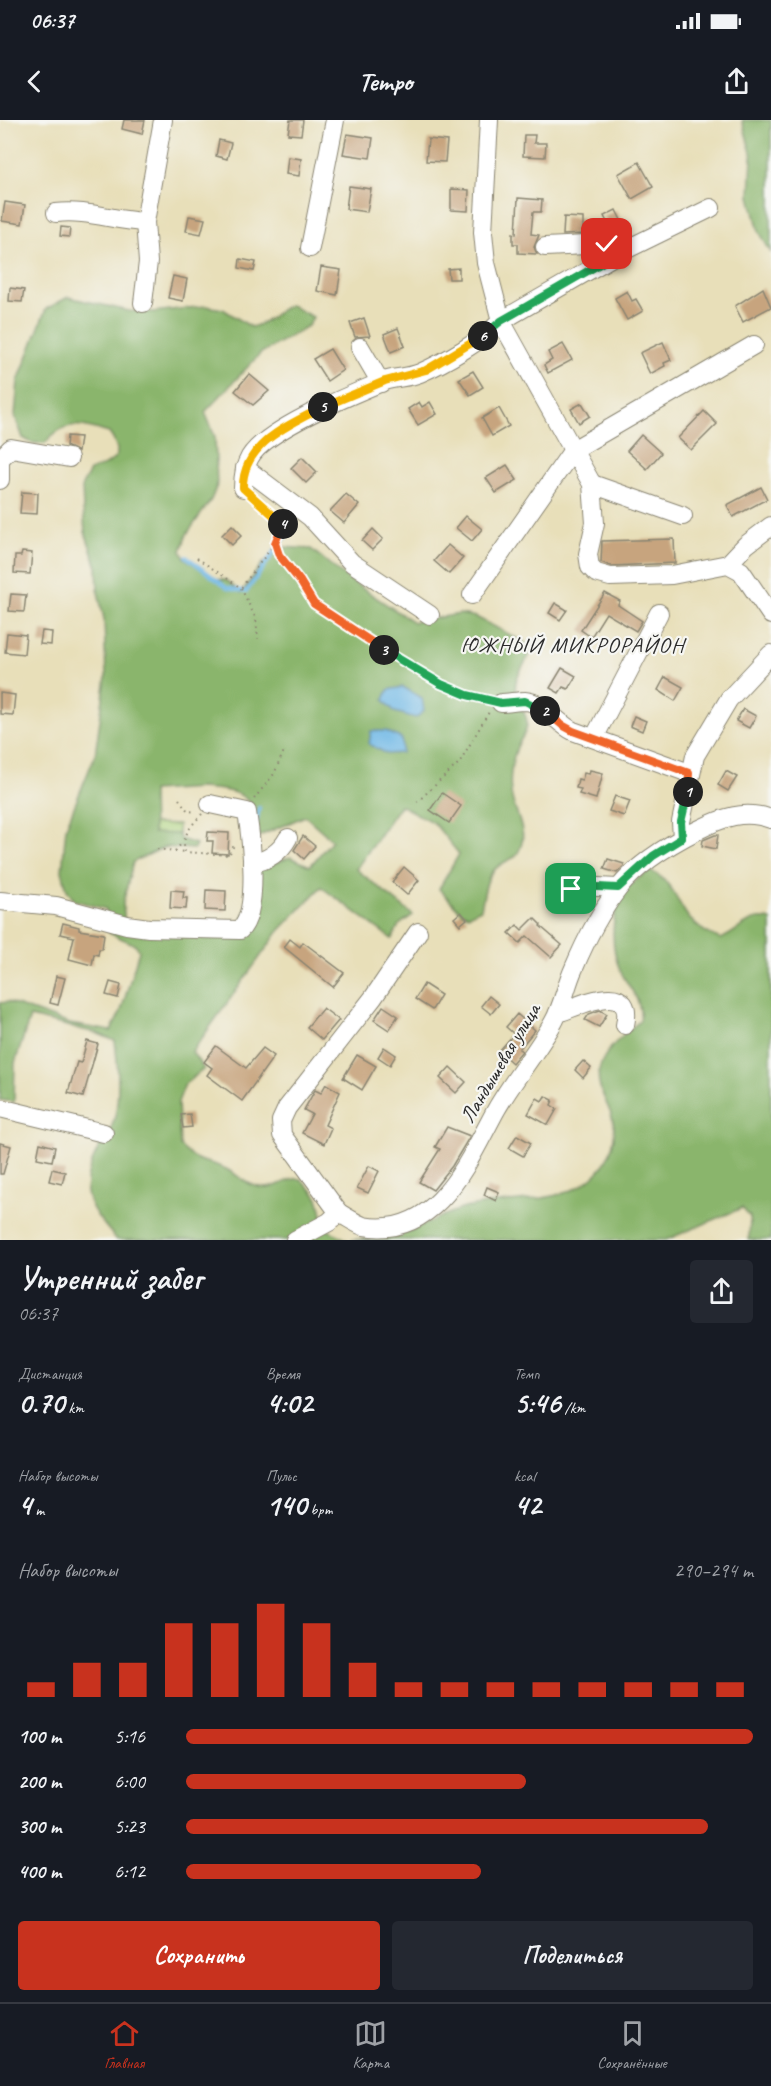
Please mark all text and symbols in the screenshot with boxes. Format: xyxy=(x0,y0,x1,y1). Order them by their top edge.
text: 06:37 xyxy=(30,7,74,35)
text: Tempo xyxy=(358,64,413,98)
icon: back xyxy=(18,65,51,98)
icon: share xyxy=(720,65,753,98)
pin xyxy=(581,218,632,269)
icon: check xyxy=(590,227,623,260)
pin: 6 xyxy=(468,321,498,351)
text: 6 xyxy=(479,326,487,346)
pin: 5 xyxy=(308,392,338,422)
text: 5 xyxy=(320,397,326,417)
pin: 4 xyxy=(268,509,298,539)
text: 4 xyxy=(279,514,287,534)
district label: ЮЖНЫЙ МИКРОРАЙОН xyxy=(461,631,687,659)
pin: 3 xyxy=(369,635,399,665)
text: 3 xyxy=(380,640,388,660)
pin: 2 xyxy=(530,696,560,726)
text: 2 xyxy=(541,701,549,721)
pin: 1 xyxy=(673,777,703,807)
text: 1 xyxy=(684,782,692,802)
pin xyxy=(545,863,596,914)
icon: arrive xyxy=(554,872,587,905)
street label: Ландышевая улица xyxy=(454,997,547,1127)
text: Утренний забег xyxy=(18,1257,202,1299)
button: share xyxy=(690,1260,753,1323)
text: 06:37 xyxy=(18,1301,58,1326)
text: Дистанция xyxy=(18,1364,82,1384)
text: Время xyxy=(266,1364,300,1384)
text: Темп xyxy=(514,1364,540,1384)
text: 0.70 xyxy=(18,1384,64,1422)
text: 4:02 xyxy=(266,1384,312,1422)
text: 5:46 xyxy=(514,1384,561,1422)
text: km xyxy=(64,1398,84,1418)
text: /km xyxy=(561,1398,585,1418)
text: Набор высоты xyxy=(18,1466,97,1486)
text: Пульс xyxy=(266,1466,297,1486)
text: kcal xyxy=(514,1466,535,1486)
text: 4 xyxy=(18,1486,32,1524)
text: 140 xyxy=(266,1486,307,1524)
text: 42 xyxy=(514,1486,541,1524)
text: m xyxy=(32,1500,44,1520)
text: bpm xyxy=(307,1500,332,1520)
text: Набор высоты xyxy=(18,1558,117,1583)
text: 290–294 m xyxy=(674,1558,753,1583)
text: 100 m xyxy=(18,1724,61,1749)
text: 5:16 xyxy=(114,1724,145,1749)
text: 200 m xyxy=(18,1769,61,1794)
text: 6:00 xyxy=(114,1769,145,1794)
text: 300 m xyxy=(18,1814,61,1839)
text: 5:23 xyxy=(114,1814,145,1839)
text: 400 m xyxy=(18,1859,61,1884)
text: 6:12 xyxy=(114,1859,145,1884)
button: Сохранить xyxy=(18,1921,380,1990)
button: Поделиться xyxy=(392,1921,753,1990)
tab: Главная xyxy=(104,2017,144,2073)
tab: Карта xyxy=(353,2017,389,2073)
tab: Сохранённые xyxy=(597,2017,667,2073)

